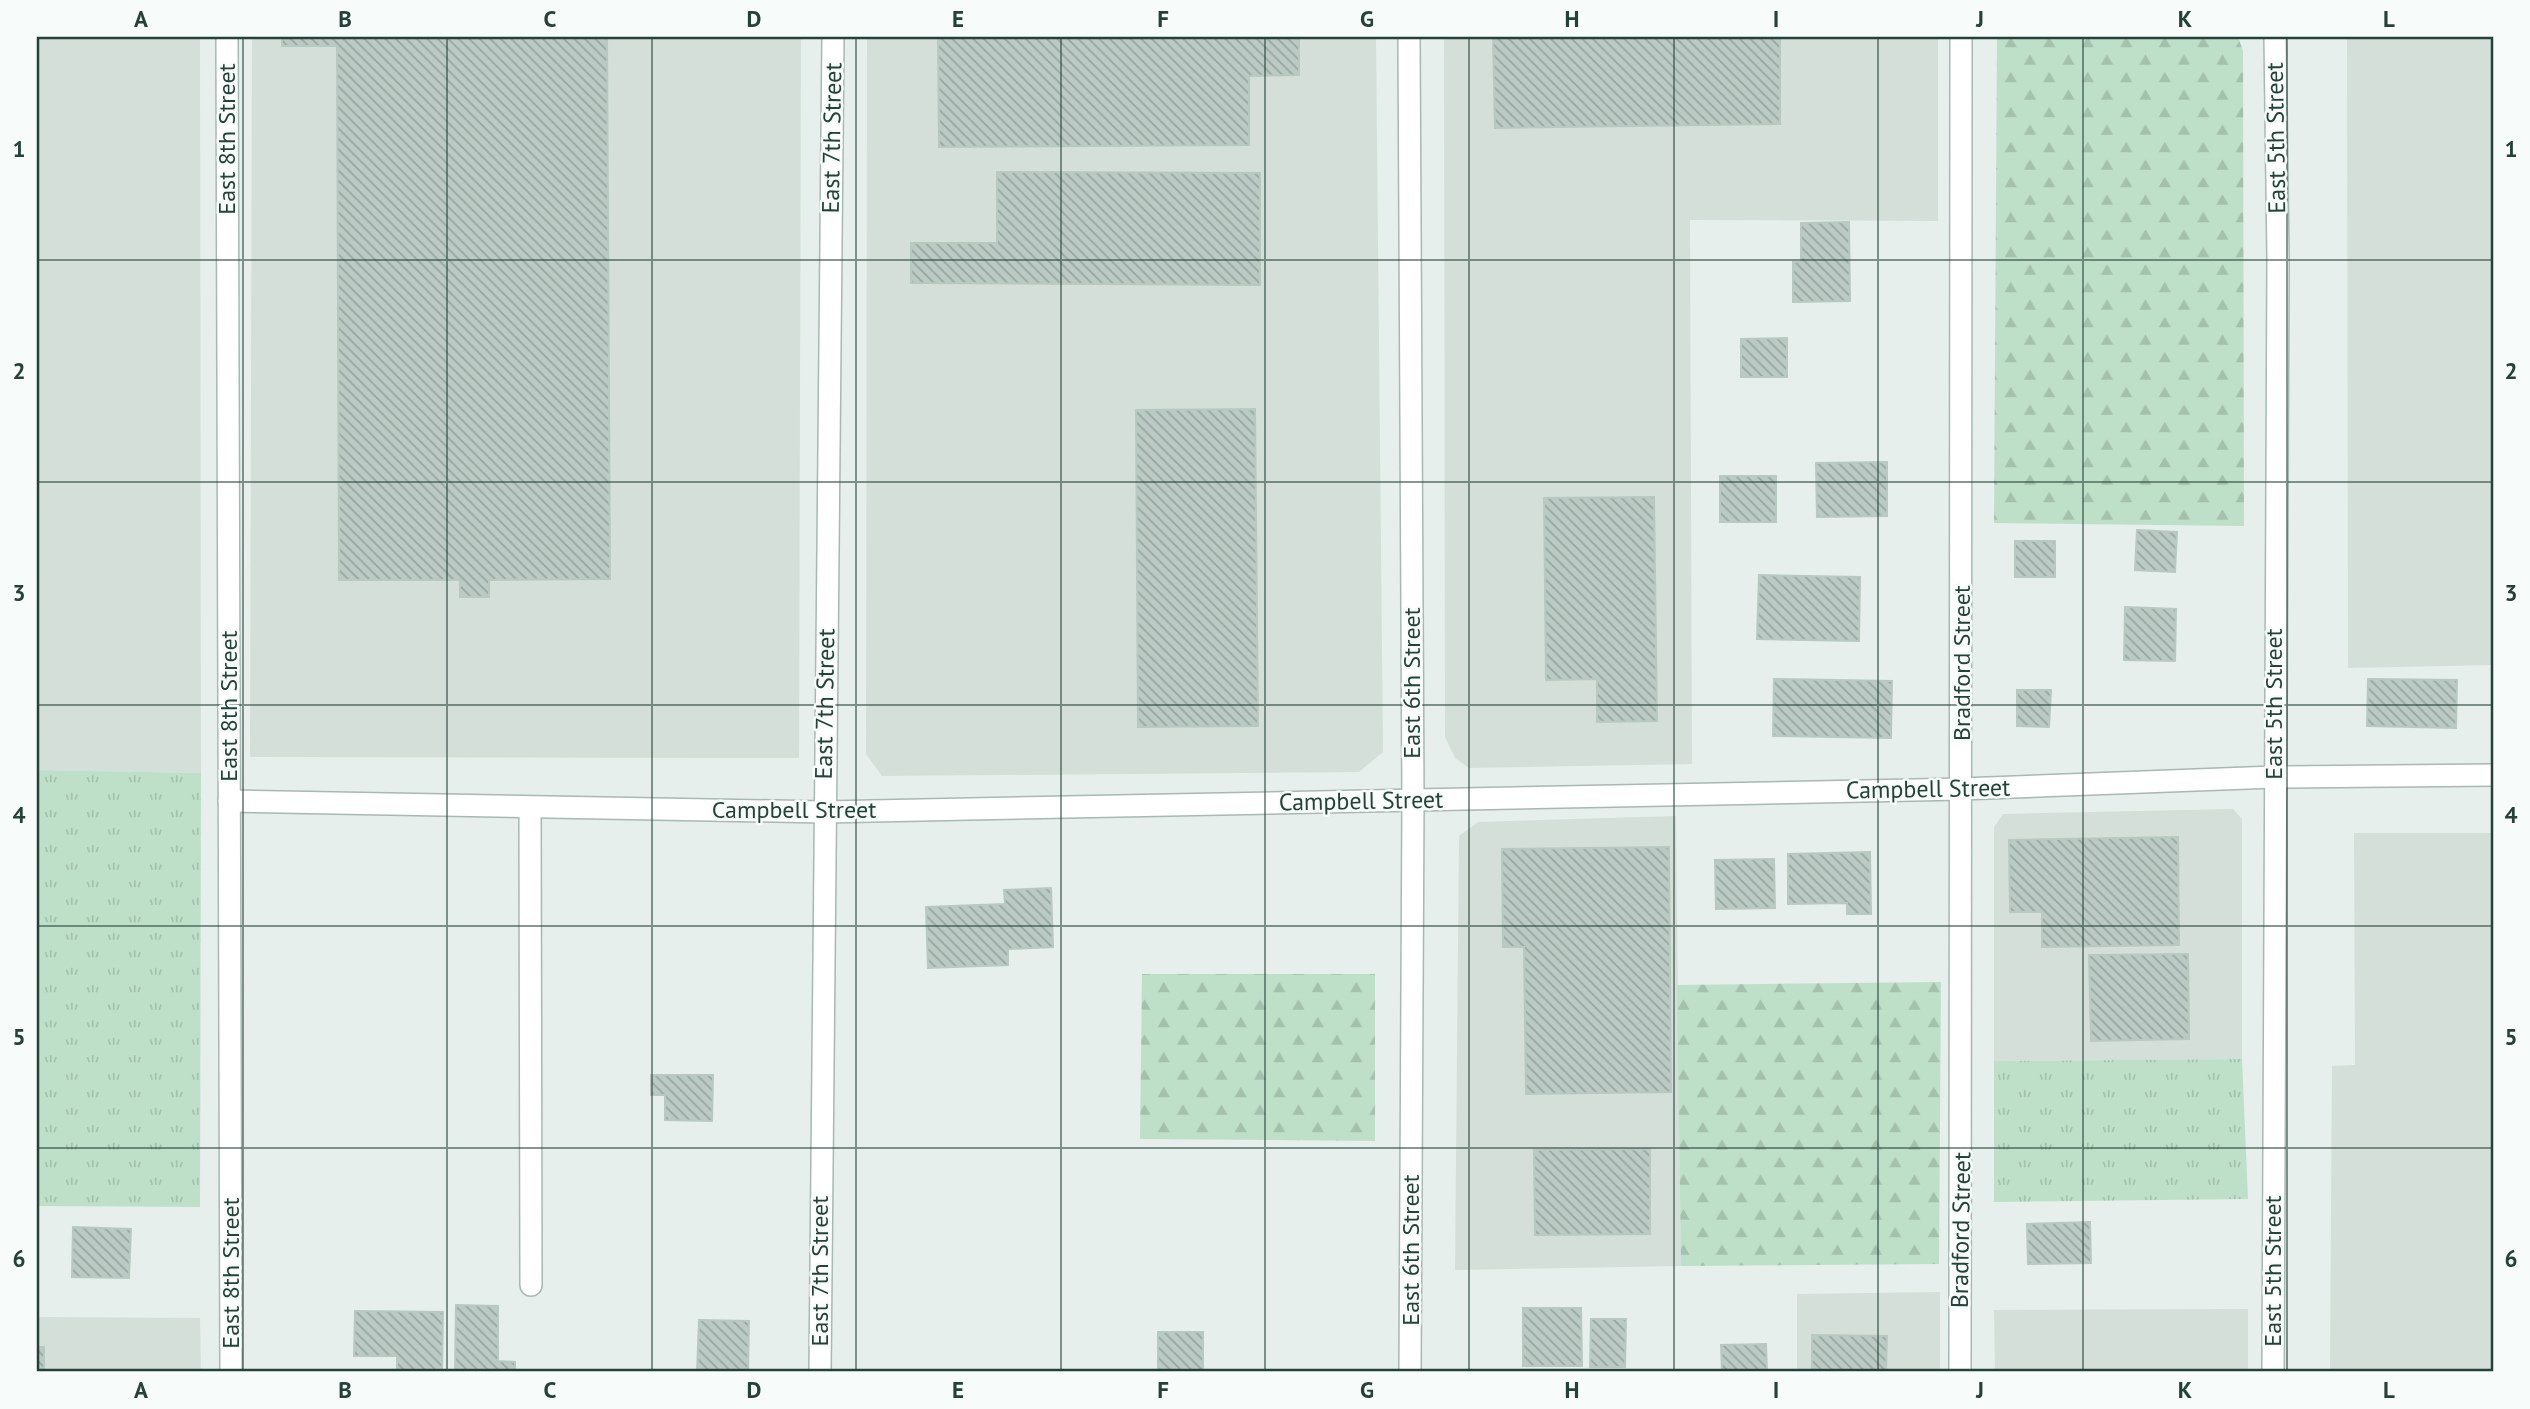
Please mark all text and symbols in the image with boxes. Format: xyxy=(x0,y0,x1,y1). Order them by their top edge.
text: A xyxy=(134,4,148,33)
text: B xyxy=(338,4,352,33)
text: C xyxy=(544,4,557,33)
text: D xyxy=(747,4,761,33)
text: E xyxy=(952,4,964,33)
text: F xyxy=(1157,4,1169,33)
text: G xyxy=(1360,4,1374,33)
text: H xyxy=(1565,4,1579,33)
text: I xyxy=(1773,4,1779,33)
text: J xyxy=(1975,4,1984,33)
text: K xyxy=(2178,4,2192,33)
text: L xyxy=(2383,4,2395,33)
street label: East 7th Street xyxy=(815,62,848,214)
street label: East 5th Street xyxy=(2259,62,2292,214)
street label: East 8th Street xyxy=(211,63,242,215)
text: 1 xyxy=(12,134,26,163)
text: 1 xyxy=(2504,134,2518,163)
text: 2 xyxy=(12,356,26,385)
text: 2 xyxy=(2504,356,2518,385)
text: 3 xyxy=(12,578,26,607)
text: 3 xyxy=(2504,578,2518,607)
street label: Bradford Street xyxy=(1946,585,1977,741)
street label: East 6th Street xyxy=(1396,607,1427,759)
street label: East 7th Street xyxy=(808,628,841,780)
street label: East 5th Street xyxy=(2258,628,2289,780)
street label: East 8th Street xyxy=(213,630,244,782)
street label: Campbell Street xyxy=(1845,772,2011,805)
street label: Campbell Street xyxy=(1278,784,1444,817)
street label: Campbell Street xyxy=(712,794,876,825)
text: 4 xyxy=(12,800,26,829)
text: 4 xyxy=(2504,800,2518,829)
text: 5 xyxy=(12,1022,26,1051)
text: 5 xyxy=(2504,1022,2518,1051)
street label: Bradford Street xyxy=(1944,1152,1977,1308)
street label: East 6th Street xyxy=(1395,1174,1426,1326)
street label: East 5th Street xyxy=(2257,1195,2288,1347)
street label: East 7th Street xyxy=(804,1196,835,1346)
street label: East 8th Street xyxy=(215,1197,246,1349)
text: 6 xyxy=(12,1244,26,1273)
text: 6 xyxy=(2504,1244,2518,1273)
text: A xyxy=(134,1375,148,1404)
text: B xyxy=(338,1375,352,1404)
text: C xyxy=(544,1375,557,1404)
text: D xyxy=(747,1375,761,1404)
text: E xyxy=(952,1375,964,1404)
text: F xyxy=(1157,1375,1169,1404)
text: G xyxy=(1360,1375,1374,1404)
text: H xyxy=(1565,1375,1579,1404)
text: I xyxy=(1773,1375,1779,1404)
text: J xyxy=(1975,1375,1984,1404)
text: K xyxy=(2178,1375,2192,1404)
text: L xyxy=(2383,1375,2395,1404)

